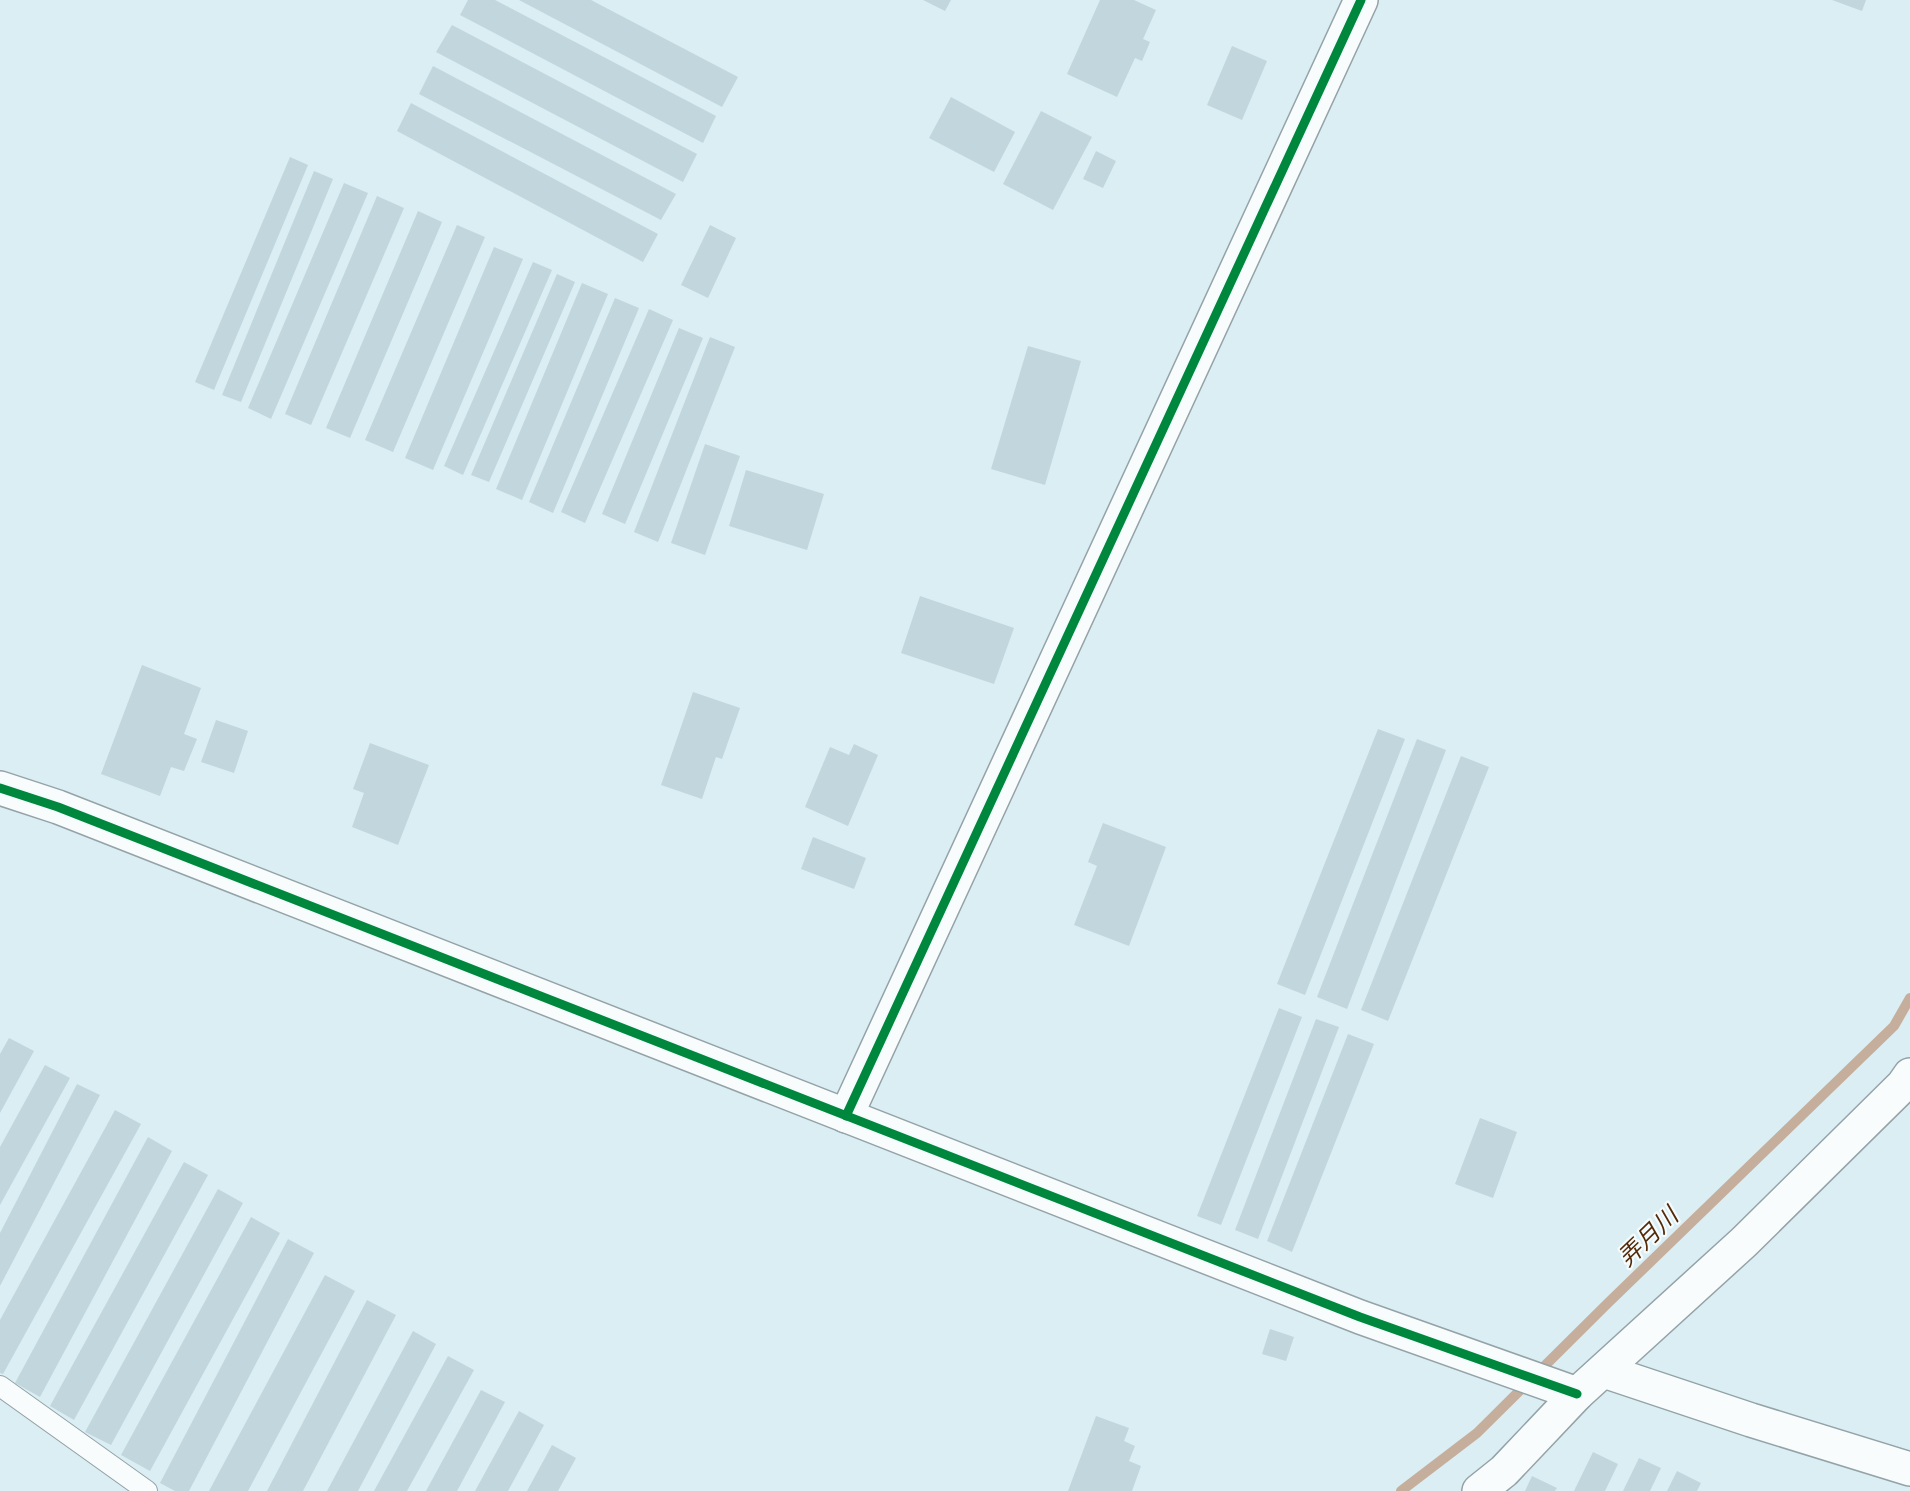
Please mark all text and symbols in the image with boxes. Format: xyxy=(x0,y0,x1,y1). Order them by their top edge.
water label: 弄月川 xyxy=(1611,1198,1686,1273)

